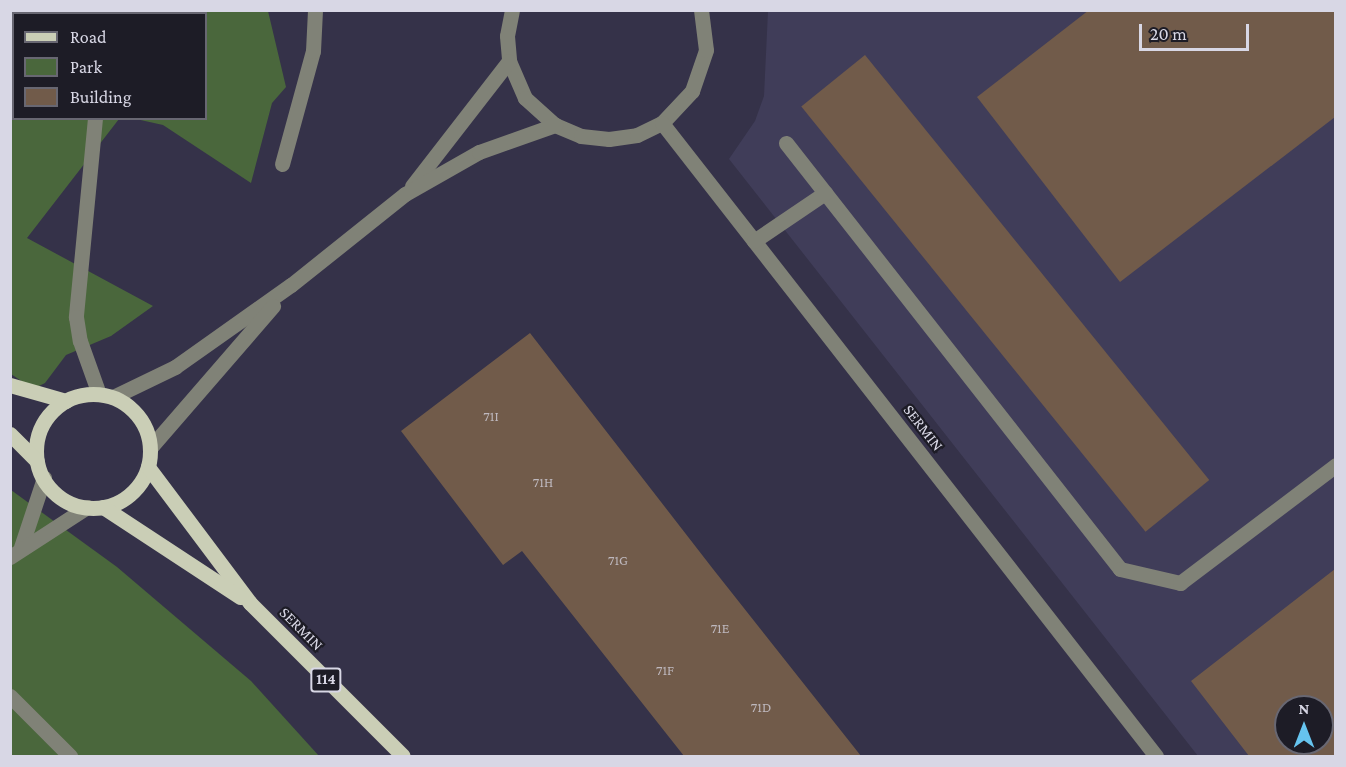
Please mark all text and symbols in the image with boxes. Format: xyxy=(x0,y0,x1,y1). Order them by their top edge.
legend xyxy=(12,12,207,120)
scale bar xyxy=(1142,12,1252,50)
text: 20 m xyxy=(1150,24,1187,44)
text: Road xyxy=(70,27,107,47)
text: Park xyxy=(70,57,102,77)
text: Building xyxy=(70,87,131,107)
street label: SERMIN xyxy=(899,401,947,455)
house number: 71I xyxy=(483,408,499,424)
house number: 71H xyxy=(533,474,553,490)
house number: 71G xyxy=(608,552,628,568)
street label: SERMIN xyxy=(275,603,327,655)
house number: 71E xyxy=(711,620,729,636)
house number: 71F xyxy=(656,662,674,678)
road number: 114 xyxy=(310,668,342,692)
north arrow xyxy=(1274,695,1334,755)
house number: 71D xyxy=(751,699,771,715)
text: N xyxy=(1299,700,1309,717)

